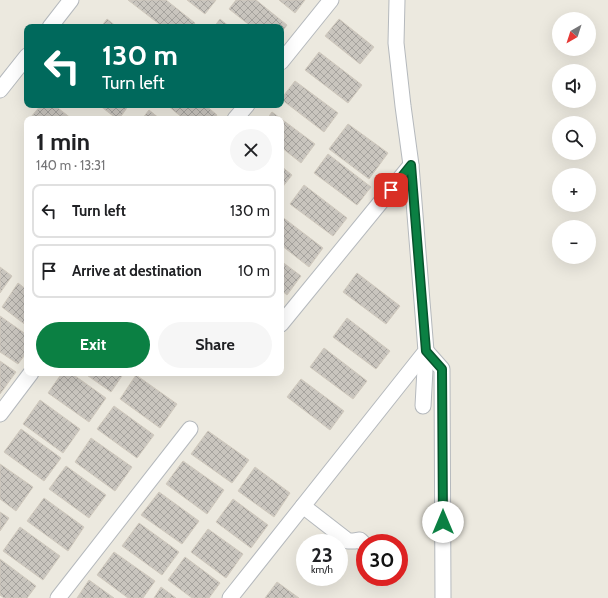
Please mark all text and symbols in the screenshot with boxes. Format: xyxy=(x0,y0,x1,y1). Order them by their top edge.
north arrow xyxy=(552,12,596,56)
map controls xyxy=(552,12,596,264)
text: 130 m xyxy=(102,38,178,72)
icon: left xyxy=(36,40,88,92)
button: sound xyxy=(552,64,596,108)
text: Turn left xyxy=(102,72,165,94)
button: search xyxy=(552,116,596,160)
text: 1 min xyxy=(36,127,90,156)
button: close xyxy=(230,129,272,171)
text: 140 m · 13:31 xyxy=(36,157,105,173)
button: + xyxy=(552,168,596,212)
pin xyxy=(374,173,408,207)
icon: arrive xyxy=(380,179,402,201)
icon: left xyxy=(38,200,60,222)
text: Turn left xyxy=(72,202,126,220)
text: 130 m xyxy=(230,202,270,220)
button: − xyxy=(552,220,596,264)
icon: arrive xyxy=(38,260,60,282)
text: Arrive at destination xyxy=(72,262,202,280)
text: 10 m xyxy=(238,262,270,280)
button: Exit xyxy=(36,322,150,368)
button: Share xyxy=(158,322,272,368)
position arrow xyxy=(422,501,464,543)
speed limit sign: 30 xyxy=(356,534,408,586)
text: 23 xyxy=(311,543,333,567)
text: km/h xyxy=(311,563,333,576)

